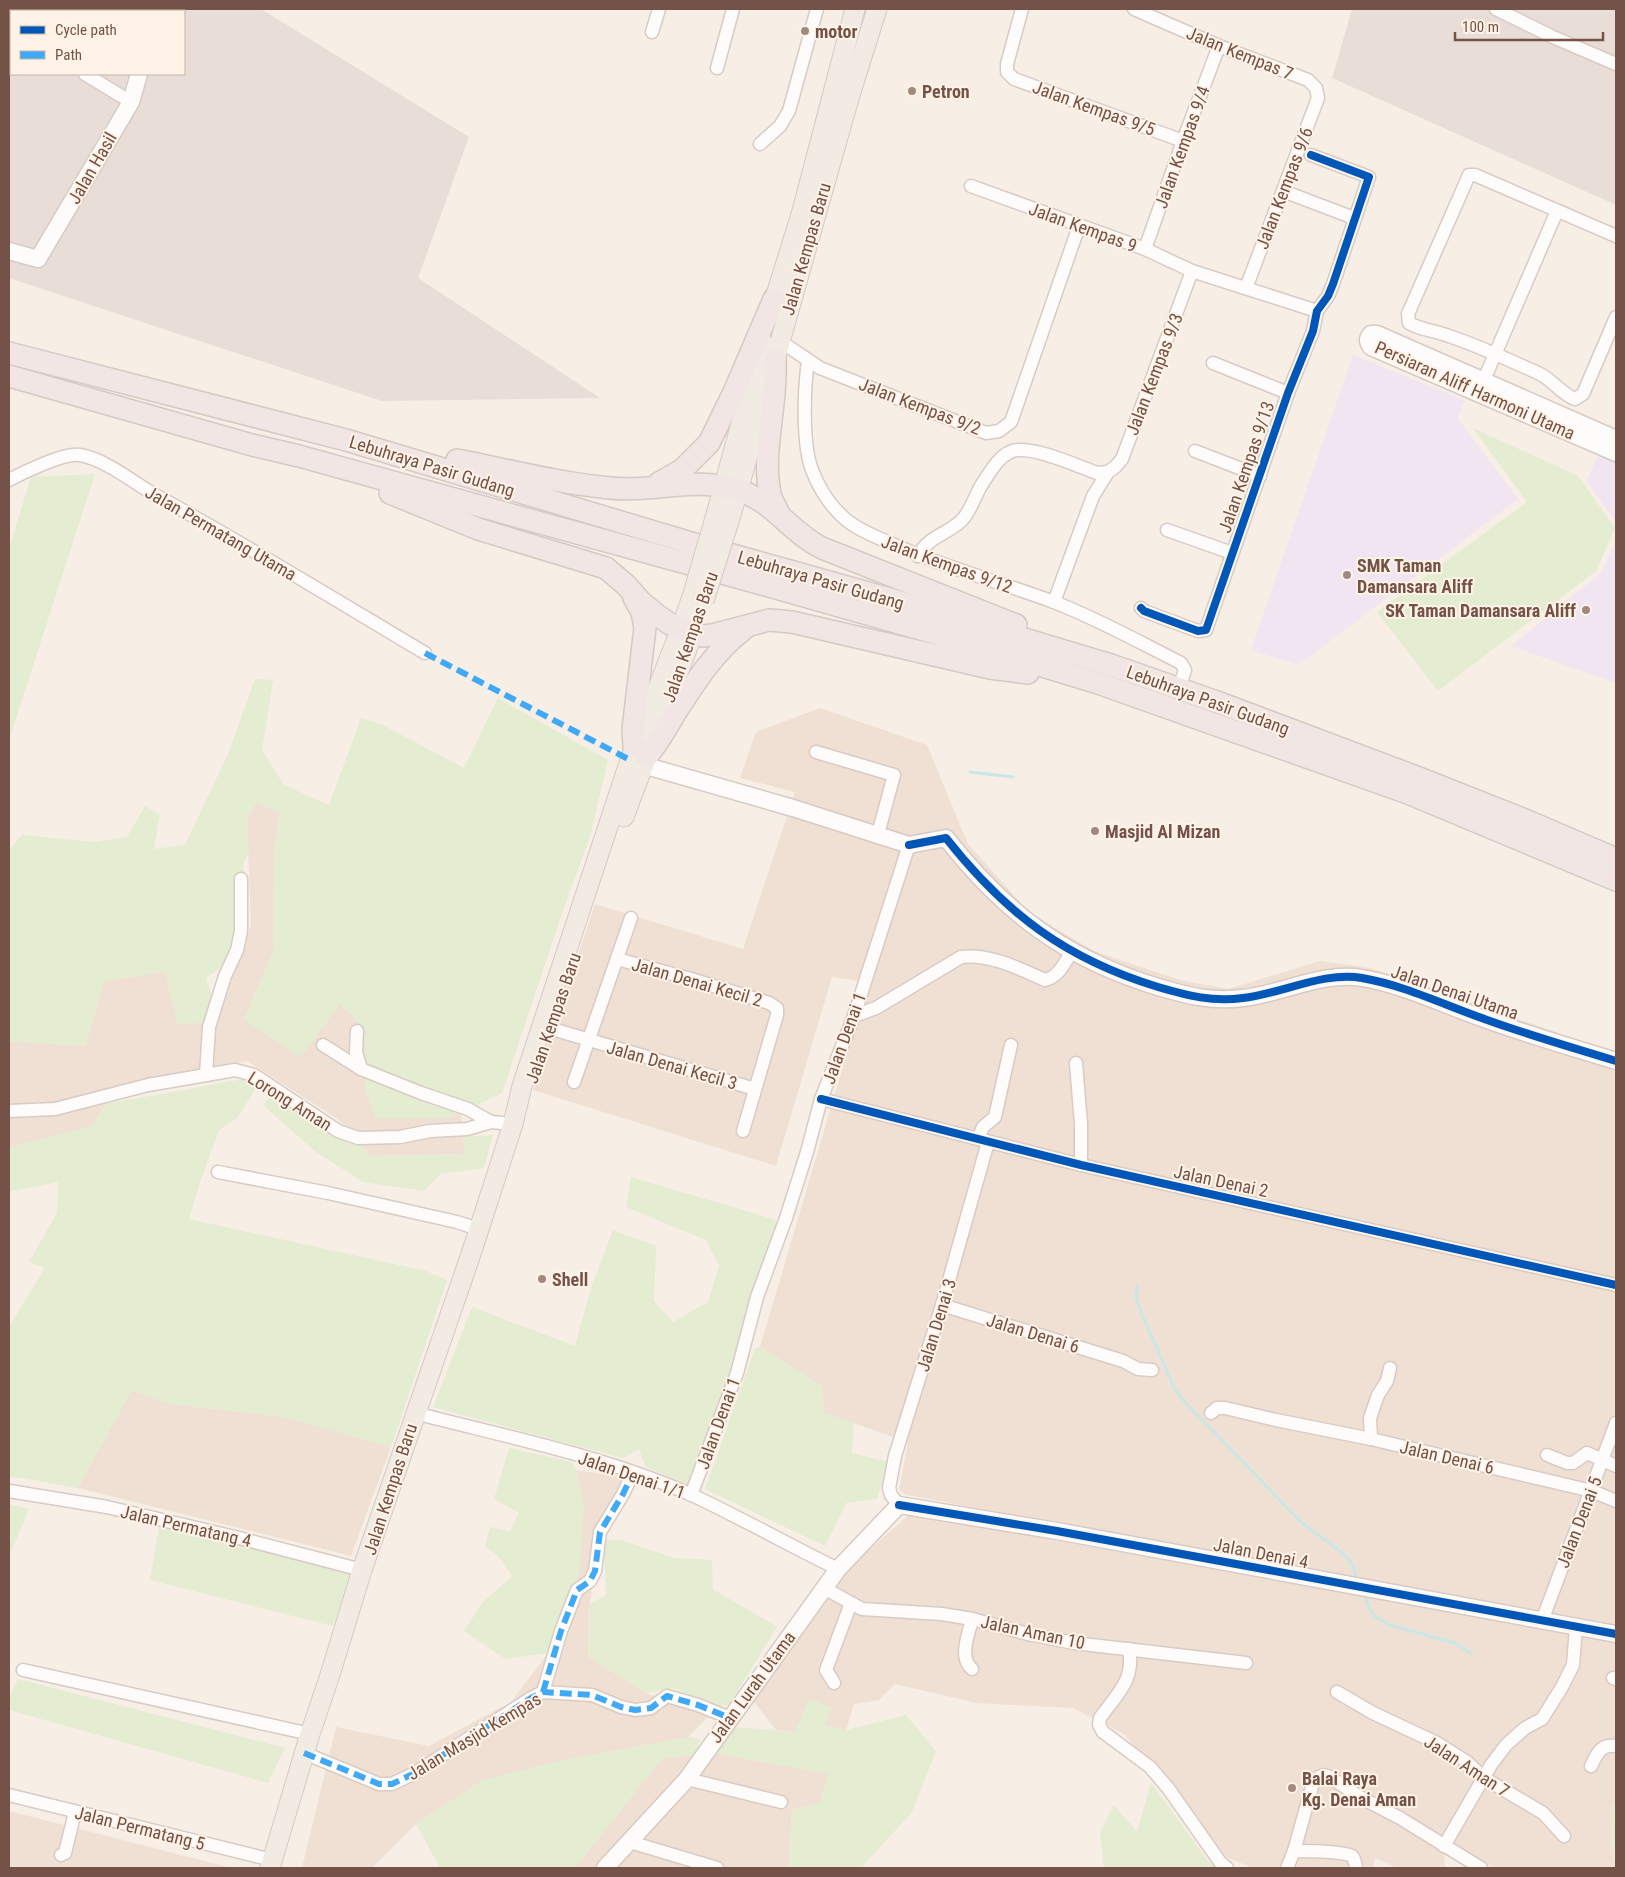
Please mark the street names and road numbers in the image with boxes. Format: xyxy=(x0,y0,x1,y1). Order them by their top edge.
street label: Jalan Kempas 7 xyxy=(1184,22,1297,84)
street label: Jalan Kempas 9/5 xyxy=(1030,76,1158,140)
street label: Jalan Kempas 9/4 xyxy=(1150,83,1214,211)
street label: Jalan Kempas 9/6 xyxy=(1251,124,1317,252)
street label: Jalan Hasil xyxy=(63,128,121,208)
street label: Jalan Kempas Baru xyxy=(777,180,835,318)
street label: Jalan Kempas 9 xyxy=(1026,198,1140,256)
street label: Jalan Kempas 9/3 xyxy=(1121,310,1187,438)
street label: Persiaran Aliff Harmoni Utama xyxy=(1372,336,1578,444)
street label: Jalan Kempas 9/2 xyxy=(856,373,984,439)
street label: Jalan Kempas 9/13 xyxy=(1214,398,1278,536)
street label: Lebuhraya Pasir Gudang xyxy=(347,431,517,501)
street label: Jalan Permatang Utama xyxy=(142,481,300,585)
street label: Jalan Kempas 9/12 xyxy=(879,531,1015,597)
street label: Lebuhraya Pasir Gudang xyxy=(735,546,907,614)
street label: Jalan Kempas Baru xyxy=(658,569,722,705)
street label: Lebuhraya Pasir Gudang xyxy=(1124,661,1292,739)
street label: Jalan Kempas Baru xyxy=(521,950,585,1086)
street label: Jalan Denai Kecil 2 xyxy=(629,953,765,1011)
street label: Jalan Denai Utama xyxy=(1388,960,1522,1024)
street label: Jalan Denai 1 xyxy=(818,989,870,1087)
street label: Jalan Denai Kecil 3 xyxy=(604,1036,740,1094)
street label: Lorong Aman xyxy=(244,1067,336,1135)
street label: Jalan Denai 2 xyxy=(1172,1161,1270,1201)
street label: Jalan Denai 3 xyxy=(912,1276,960,1374)
street label: Jalan Denai 6 xyxy=(984,1309,1082,1357)
street label: Jalan Denai 1 xyxy=(692,1374,744,1472)
street label: Jalan Kempas Baru xyxy=(359,1421,421,1557)
street label: Jalan Denai 6 xyxy=(1398,1436,1496,1478)
street label: Jalan Denai 1/1 xyxy=(576,1447,688,1503)
street label: Jalan Denai 5 xyxy=(1552,1473,1606,1571)
street label: Jalan Permatang 4 xyxy=(119,1501,253,1551)
street label: Jalan Denai 4 xyxy=(1212,1534,1310,1572)
street label: Jalan Aman 10 xyxy=(979,1611,1087,1653)
street label: Jalan Lurah Utama xyxy=(705,1627,799,1747)
street label: Jalan Masjid Kempas xyxy=(404,1688,544,1784)
street label: Jalan Aman 7 xyxy=(1421,1731,1514,1801)
street label: Jalan Permatang 5 xyxy=(73,1802,207,1854)

